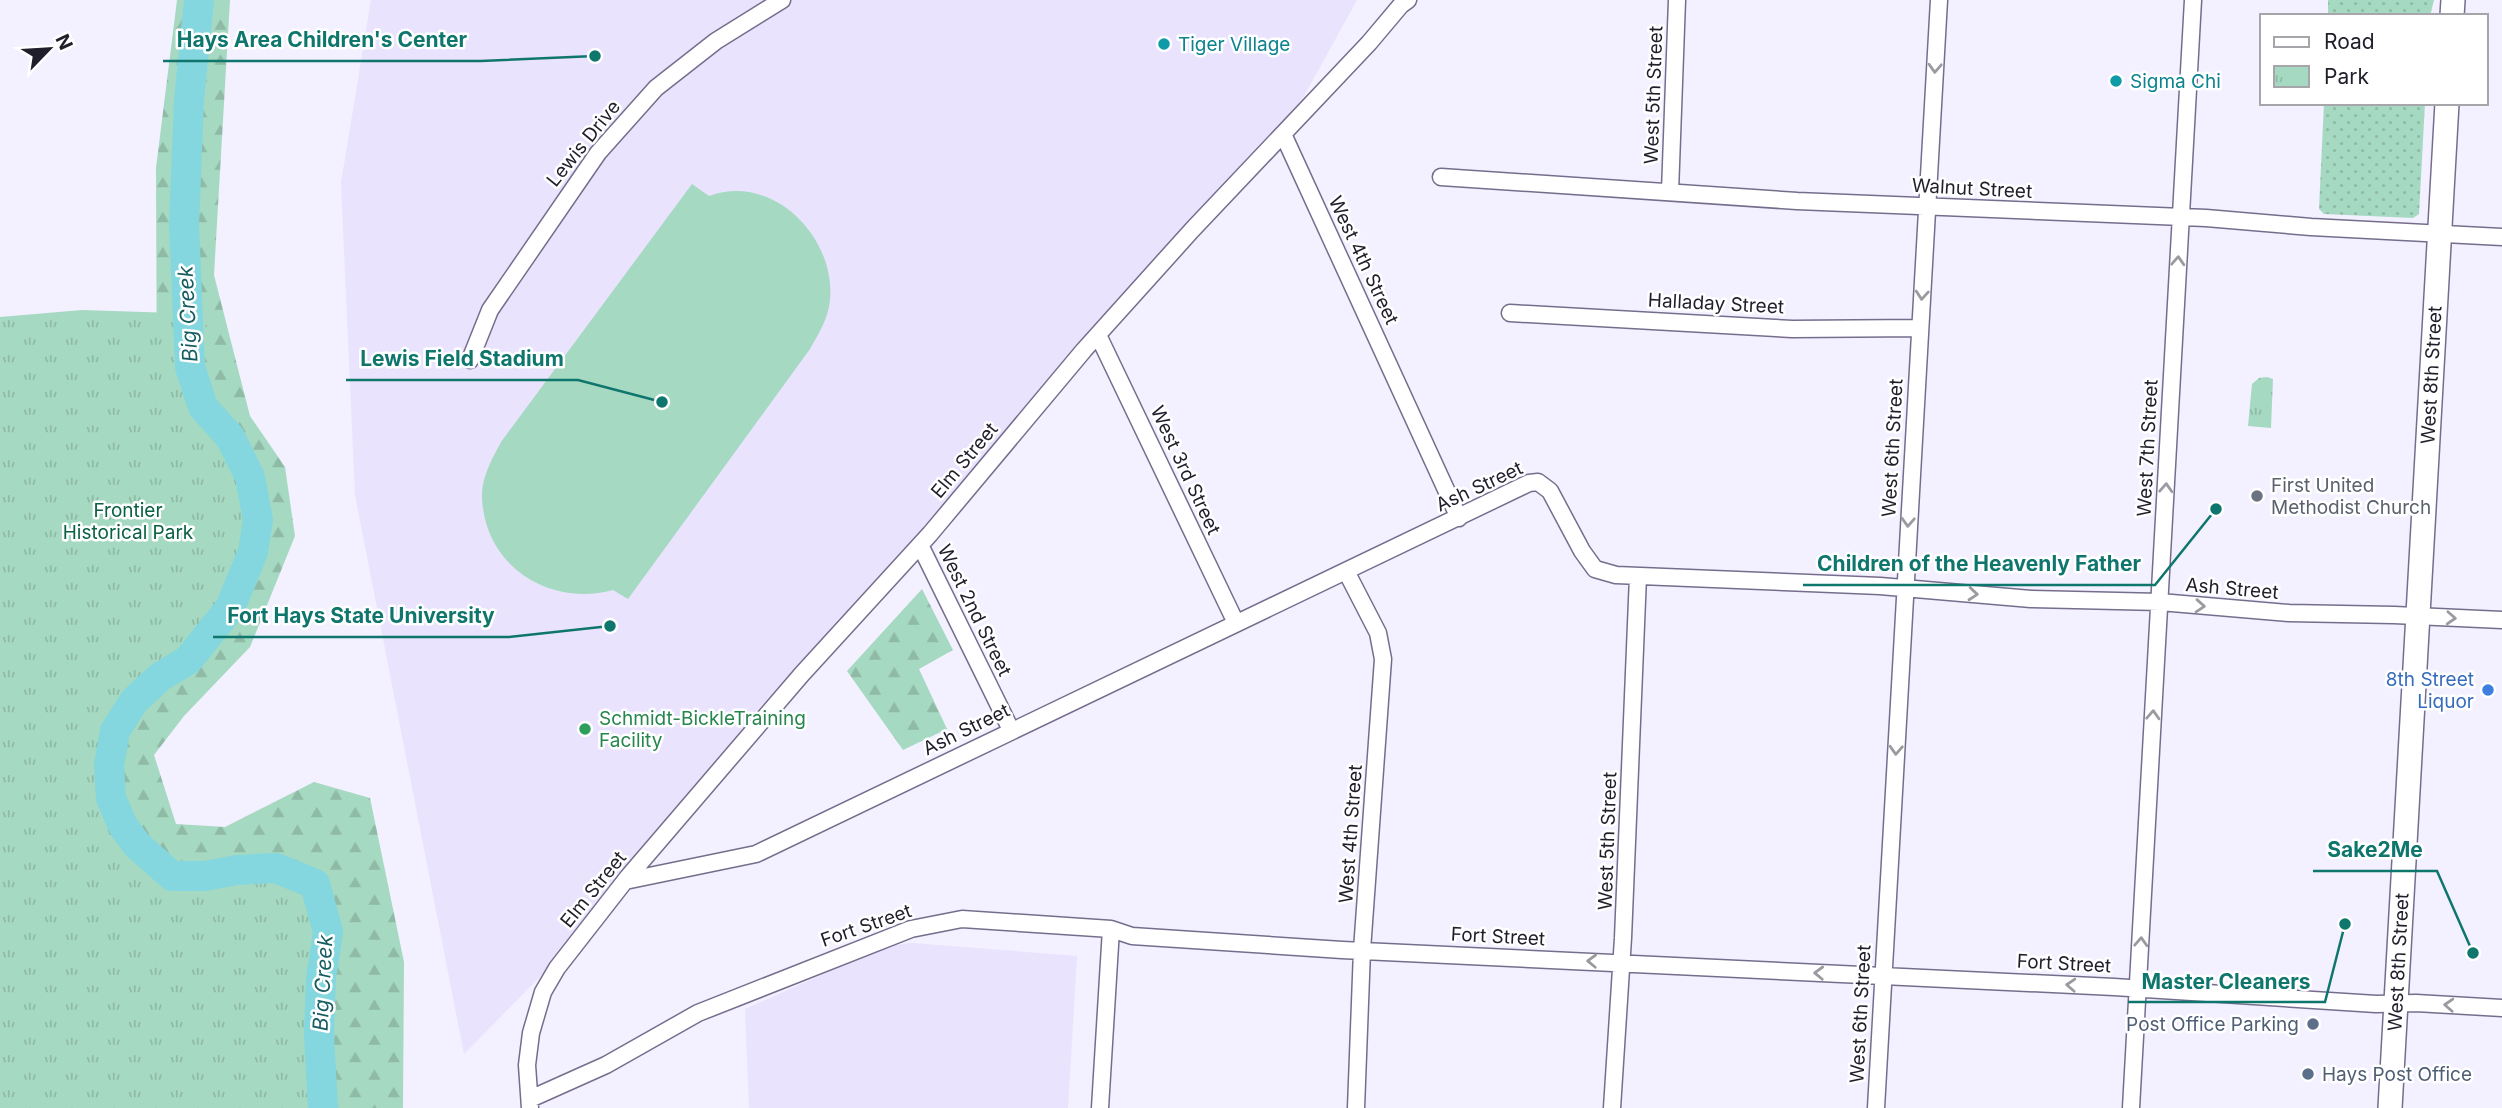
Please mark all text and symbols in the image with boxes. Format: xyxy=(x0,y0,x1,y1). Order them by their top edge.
north arrow xyxy=(14,14,84,84)
legend xyxy=(2260,14,2488,105)
callout: Hays Area Children's Center xyxy=(163,19,481,61)
street label: West 5th Street xyxy=(1640,25,1667,165)
text: Hays Area Children's Center xyxy=(177,27,468,52)
text: Road xyxy=(2324,29,2375,54)
text: N xyxy=(50,31,77,53)
place label: Tiger Village xyxy=(1178,33,1290,56)
marker: Tiger Village xyxy=(1156,36,1172,52)
one-way arrow xyxy=(1927,63,1942,74)
text: Park xyxy=(2324,64,2369,89)
place label: Sigma Chi xyxy=(2130,70,2221,93)
marker: Sigma Chi xyxy=(2108,73,2124,89)
street label: Lewis Drive xyxy=(542,96,625,191)
street label: Walnut Street xyxy=(1911,174,2033,203)
street label: West 4th Street xyxy=(1324,192,1403,328)
one-way arrow xyxy=(2171,255,2186,266)
water label: Big Creek xyxy=(172,265,203,363)
street label: Halladay Street xyxy=(1647,288,1785,319)
one-way arrow xyxy=(1914,290,1929,301)
street label: West 8th Street xyxy=(2416,305,2447,445)
callout: Lewis Field Stadium xyxy=(346,338,578,380)
text: Lewis Field Stadium xyxy=(360,346,564,371)
street label: West 6th Street xyxy=(1877,378,1908,518)
street label: West 7th Street xyxy=(2132,379,2163,517)
street label: West 3rd Street xyxy=(1146,402,1225,538)
street label: Elm Street xyxy=(926,418,1003,503)
street label: Ash Street xyxy=(1432,456,1526,517)
place label: First United Methodist Church xyxy=(2271,474,2431,519)
one-way arrow xyxy=(2158,482,2173,493)
marker: First United Methodist Church xyxy=(2249,488,2265,504)
park label: Frontier Historical Park xyxy=(63,499,194,544)
one-way arrow xyxy=(1901,517,1916,528)
street label: West 2nd Street xyxy=(933,541,1016,680)
callout: Children of the Heavenly Father xyxy=(1803,543,2155,585)
text: Children of the Heavenly Father xyxy=(1817,551,2141,576)
street label: Ash Street xyxy=(2184,573,2279,604)
one-way arrow xyxy=(1967,586,1978,601)
callout: Fort Hays State University xyxy=(213,595,509,637)
one-way arrow xyxy=(2195,598,2206,613)
text: Fort Hays State University xyxy=(227,603,495,628)
one-way arrow xyxy=(2446,610,2457,625)
place label: 8th Street Liquor xyxy=(2386,668,2474,713)
marker: 8th Street Liquor xyxy=(2480,682,2496,698)
street label: Ash Street xyxy=(919,699,1013,760)
place label: Schmidt-BickleTraining Facility xyxy=(599,707,806,752)
one-way arrow xyxy=(2145,709,2160,720)
marker: Schmidt-BickleTraining Facility xyxy=(577,721,593,737)
one-way arrow xyxy=(1889,744,1904,755)
street label: West 4th Street xyxy=(1334,764,1367,904)
street label: West 5th Street xyxy=(1594,771,1621,911)
callout: Sake2Me xyxy=(2313,829,2437,871)
text: Sake2Me xyxy=(2327,837,2423,862)
street label: Elm Street xyxy=(556,846,631,932)
street label: West 8th Street xyxy=(2383,892,2414,1032)
street label: Fort Street xyxy=(818,899,915,952)
street label: Fort Street xyxy=(1450,923,1546,950)
water label: Big Creek xyxy=(307,934,338,1032)
one-way arrow xyxy=(2133,936,2148,947)
street label: West 6th Street xyxy=(1845,944,1876,1084)
street label: Fort Street xyxy=(2016,950,2112,977)
one-way arrow xyxy=(1586,953,1597,968)
callout: Master Cleaners xyxy=(2128,960,2325,1002)
one-way arrow xyxy=(1813,965,1824,980)
text: Master Cleaners xyxy=(2141,969,2311,994)
one-way arrow xyxy=(2065,977,2076,992)
one-way arrow xyxy=(2443,997,2454,1012)
place label: Post Office Parking xyxy=(2126,1013,2299,1036)
marker: Post Office Parking xyxy=(2305,1016,2321,1032)
place label: Hays Post Office xyxy=(2322,1063,2472,1086)
marker: Hays Post Office xyxy=(2300,1066,2316,1082)

